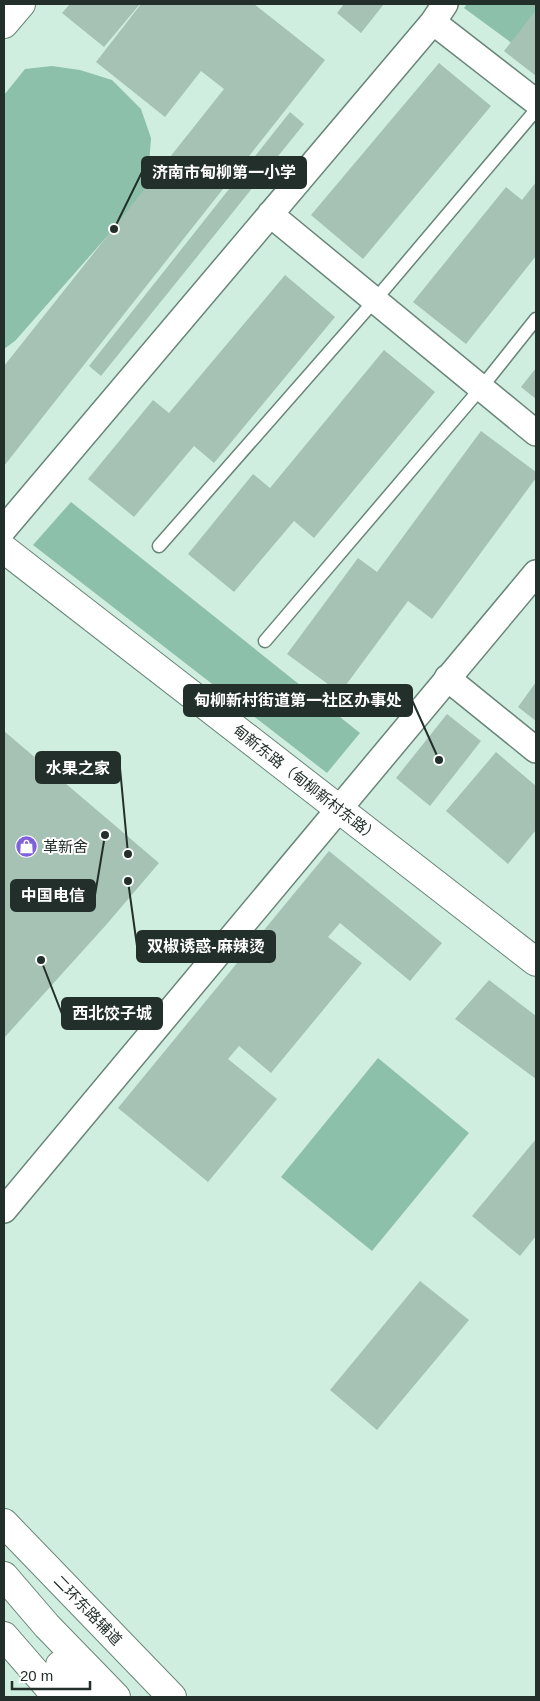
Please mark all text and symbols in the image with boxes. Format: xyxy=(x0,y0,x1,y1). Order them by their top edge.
callout: 济南市甸柳第一小学 xyxy=(142,157,306,188)
text: 济南市甸柳第一小学 xyxy=(152,164,296,181)
callout: 甸柳新村街道第一社区办事处 xyxy=(184,685,412,716)
text: 甸柳新村街道第一社区办事处 xyxy=(194,691,402,709)
street label: 甸新东路（甸柳新村东路） xyxy=(230,721,382,845)
callout: 水果之家 xyxy=(36,752,120,783)
text: 水果之家 xyxy=(46,759,110,777)
shop icon: 革新舍 xyxy=(15,834,39,858)
place label: 革新舍 xyxy=(43,838,88,855)
callout: 中国电信 xyxy=(11,880,95,911)
text: 中国电信 xyxy=(21,887,85,904)
callout: 双椒诱惑-麻辣烫 xyxy=(137,931,275,962)
text: 双椒诱惑-麻辣烫 xyxy=(147,937,265,955)
callout: 西北饺子城 xyxy=(62,998,162,1029)
text: 西北饺子城 xyxy=(72,1004,152,1022)
street label: 二环东路辅道 xyxy=(51,1572,125,1648)
scale bar xyxy=(12,1658,90,1690)
text: 20 m xyxy=(20,1667,53,1684)

